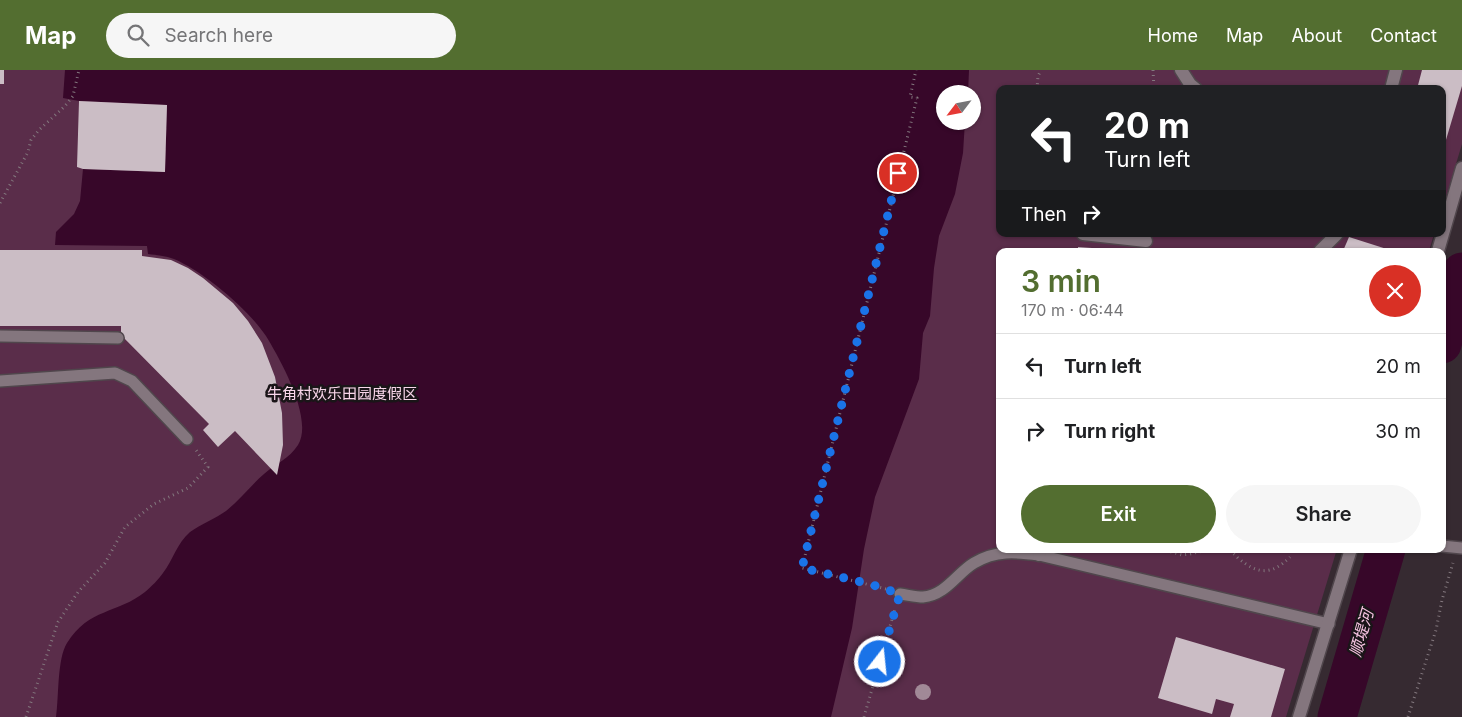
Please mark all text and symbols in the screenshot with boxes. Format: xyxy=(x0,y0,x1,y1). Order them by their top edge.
search box xyxy=(106,13,456,58)
text: Map xyxy=(25,21,76,50)
icon: search xyxy=(124,21,152,49)
text: Search here xyxy=(164,24,273,47)
text: Home xyxy=(1148,25,1198,46)
text: Map xyxy=(1226,25,1263,46)
text: About xyxy=(1291,25,1342,46)
text: Contact xyxy=(1370,25,1437,46)
north arrow xyxy=(936,85,981,130)
map controls xyxy=(936,85,981,130)
text: 20 m xyxy=(1104,104,1190,146)
icon: left xyxy=(1021,105,1086,170)
text: Turn left xyxy=(1104,146,1190,172)
pin xyxy=(877,152,919,194)
icon: arrive xyxy=(884,159,912,187)
icon: right xyxy=(1077,200,1105,228)
text: Then xyxy=(1021,203,1067,226)
text: 3 min xyxy=(1021,263,1101,299)
button: close xyxy=(1369,265,1421,317)
text: 170 m · 06:44 xyxy=(1021,300,1124,320)
icon: left xyxy=(1021,352,1049,380)
text: Turn left xyxy=(1064,355,1142,378)
text: 20 m xyxy=(1375,355,1421,378)
park label: 牛角村欢乐田园度假区 xyxy=(267,384,417,403)
icon: right xyxy=(1021,417,1049,445)
text: Turn right xyxy=(1064,420,1155,443)
text: 30 m xyxy=(1375,420,1421,443)
button: Exit xyxy=(1021,485,1216,543)
button: Share xyxy=(1226,485,1421,543)
water label: 顺堤河 xyxy=(1345,604,1378,659)
position arrow xyxy=(853,635,905,687)

